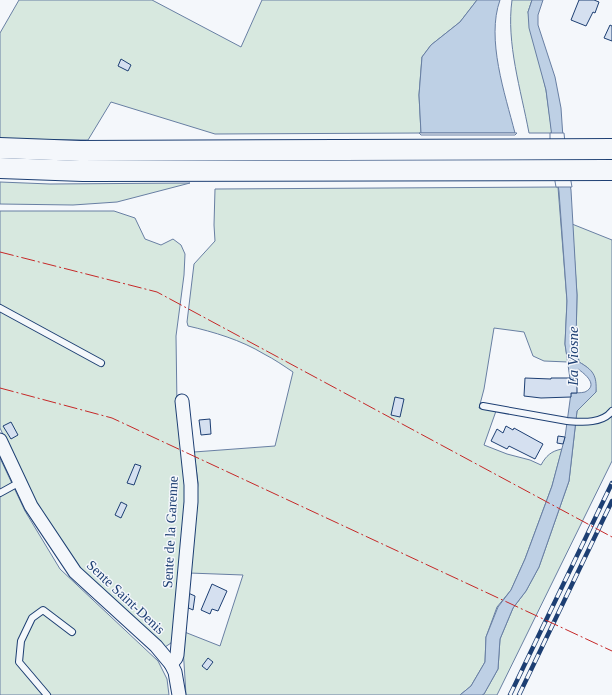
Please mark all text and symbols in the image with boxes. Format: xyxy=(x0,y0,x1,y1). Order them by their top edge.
water label: La Viosne xyxy=(565,326,581,387)
street label: Sente de la Garenne xyxy=(160,476,181,589)
street label: Sente Saint-Denis xyxy=(84,558,168,637)

